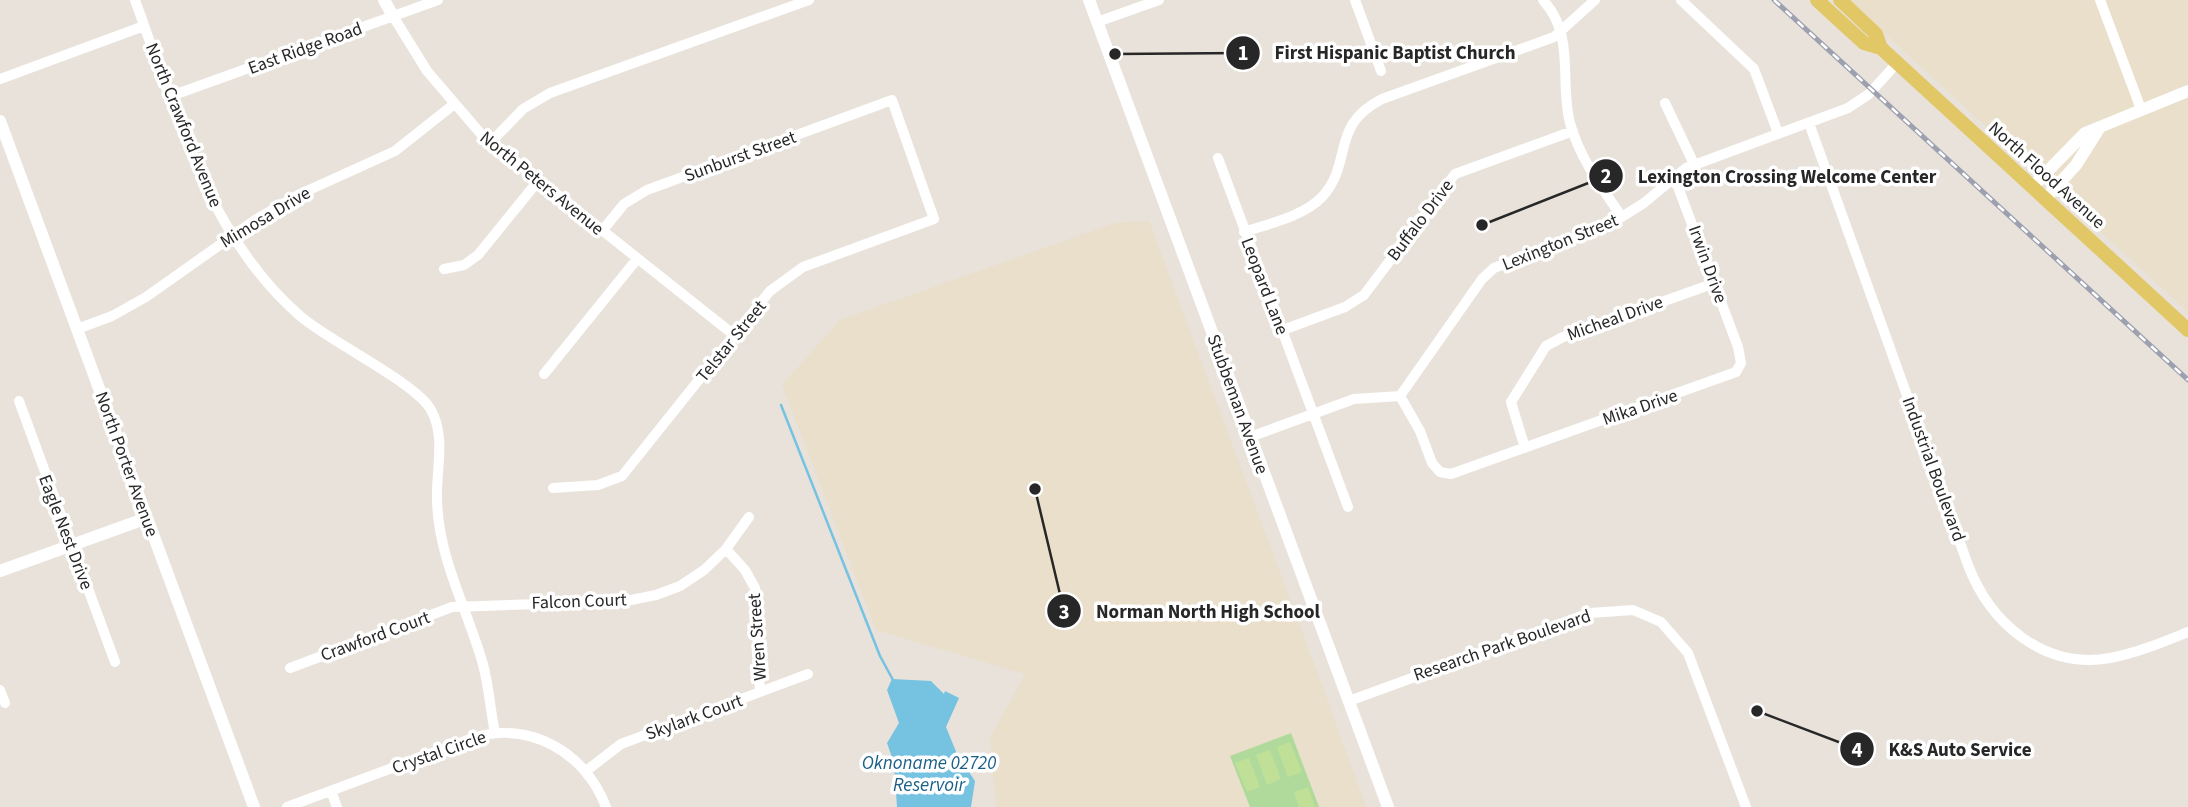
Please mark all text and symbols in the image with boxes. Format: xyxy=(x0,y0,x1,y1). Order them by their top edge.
street label: East Ridge Road xyxy=(244,16,366,81)
callout: First Hispanic Baptist Church xyxy=(1225,33,1529,73)
text: 1 xyxy=(1237,38,1249,68)
street label: North Crawford Avenue xyxy=(139,39,228,211)
text: First Hispanic Baptist Church xyxy=(1274,40,1516,67)
street label: North Flood Avenue xyxy=(1983,116,2111,235)
street label: North Peters Avenue xyxy=(474,125,609,241)
street label: Sunburst Street xyxy=(681,125,799,188)
callout: Lexington Crossing Welcome Center xyxy=(1589,156,1950,196)
text: 2 xyxy=(1600,161,1612,191)
text: Lexington Crossing Welcome Center xyxy=(1638,164,1937,191)
street label: Buffalo Drive xyxy=(1381,174,1459,266)
street label: Mimosa Drive xyxy=(215,181,315,254)
street label: Lexington Street xyxy=(1499,208,1622,277)
street label: Irwin Drive xyxy=(1682,222,1733,307)
street label: Leopard Lane xyxy=(1235,234,1295,338)
street label: Micheal Drive xyxy=(1564,290,1667,347)
street label: Telstar Street xyxy=(691,295,772,388)
street label: Stubbeman Avenue xyxy=(1201,331,1274,477)
street label: Mika Drive xyxy=(1599,383,1681,432)
street label: North Porter Avenue xyxy=(89,388,164,540)
street label: Industrial Boulevard xyxy=(1896,393,1971,545)
street label: Eagle Nest Drive xyxy=(32,471,99,593)
street label: Falcon Court xyxy=(531,587,627,616)
callout: Norman North High School xyxy=(1047,591,1334,631)
street label: Wren Street xyxy=(742,592,773,682)
text: 3 xyxy=(1058,597,1070,627)
text: Norman North High School xyxy=(1096,599,1321,626)
street label: Research Park Boulevard xyxy=(1410,603,1594,688)
street label: Crawford Court xyxy=(317,605,433,668)
street label: Skylark Court xyxy=(642,688,746,747)
street label: Crystal Circle xyxy=(389,725,490,780)
callout: K&S Auto Service xyxy=(1840,729,2046,769)
text: 4 xyxy=(1851,735,1863,765)
text: K&S Auto Service xyxy=(1888,737,2032,764)
water label: Oknoname 02720 Reservoir xyxy=(862,750,996,799)

